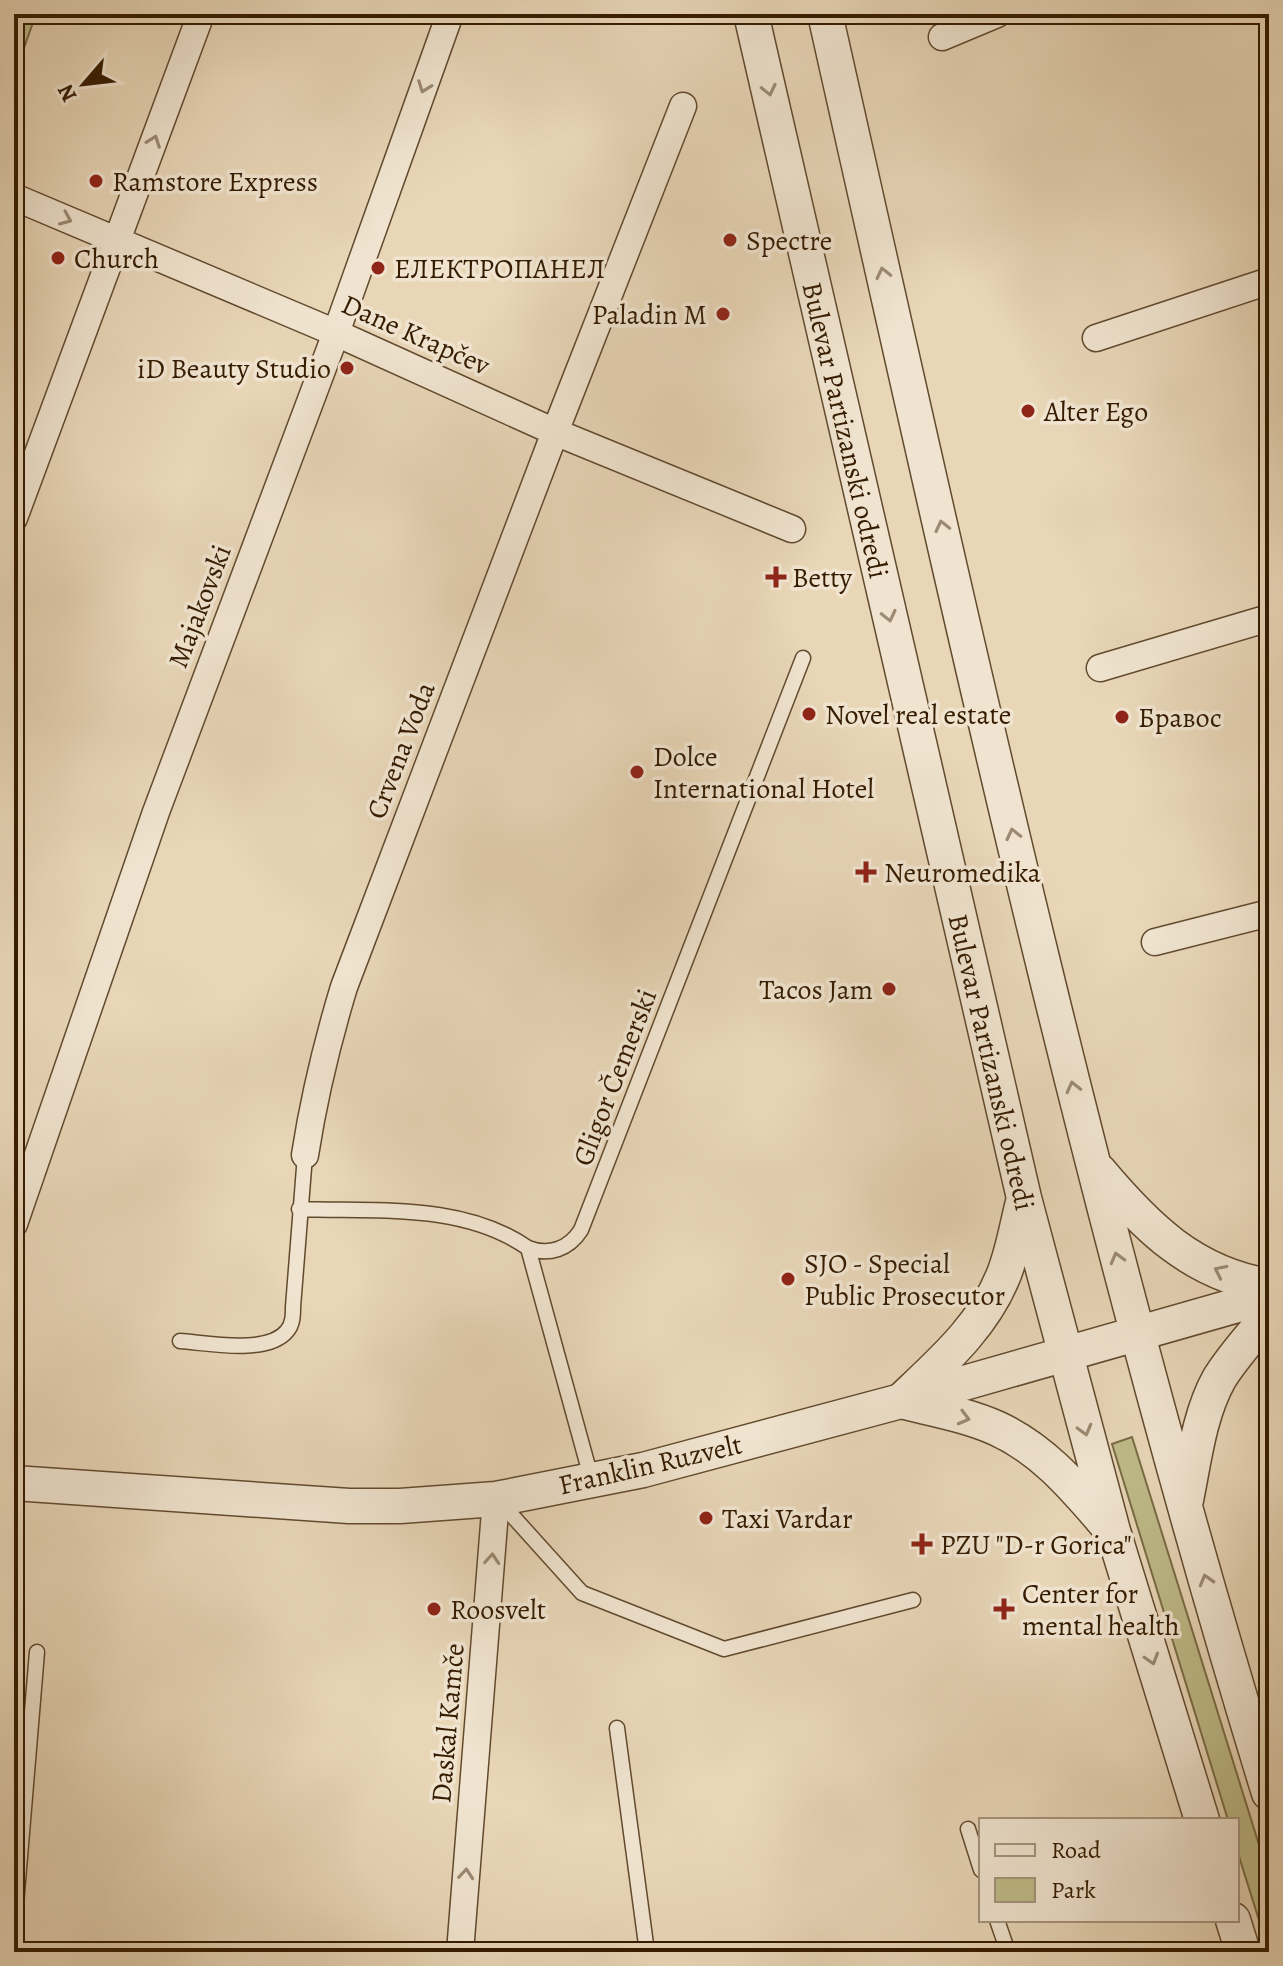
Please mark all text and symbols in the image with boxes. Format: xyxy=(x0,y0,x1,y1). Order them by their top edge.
north arrow xyxy=(44,44,124,124)
text: N xyxy=(50,79,84,107)
one-way arrow xyxy=(417,79,434,93)
one-way arrow xyxy=(759,83,776,96)
one-way arrow xyxy=(144,135,161,149)
place label: Ramstore Express xyxy=(112,163,318,201)
marker: Ramstore Express xyxy=(87,172,105,190)
one-way arrow xyxy=(57,209,72,225)
place label: Spectre xyxy=(746,222,832,260)
marker: Spectre xyxy=(721,231,739,249)
place label: Church xyxy=(74,240,159,278)
marker: Church xyxy=(49,249,67,267)
place label: ЕЛЕКТРОПАНЕЛ xyxy=(394,250,605,288)
marker: ЕЛЕКТРОПАНЕЛ xyxy=(369,259,387,277)
one-way arrow xyxy=(875,267,892,280)
street label: Bulevar Partizanski odredi xyxy=(792,278,898,582)
street label: Dane Krapčev xyxy=(335,285,496,385)
place label: Paladin M xyxy=(592,296,707,334)
marker: Paladin M xyxy=(714,305,732,323)
place label: iD Beauty Studio xyxy=(137,350,331,388)
marker: iD Beauty Studio xyxy=(338,359,356,377)
place label: Alter Ego xyxy=(1043,393,1148,431)
marker: Alter Ego xyxy=(1019,402,1037,420)
one-way arrow xyxy=(934,520,951,534)
street label: Majakovski xyxy=(159,539,241,673)
place label: Betty xyxy=(792,559,852,597)
marker: Betty xyxy=(767,568,785,586)
one-way arrow xyxy=(880,609,897,623)
street label: Crvena Voda xyxy=(357,677,444,824)
place label: Novel real estate xyxy=(825,696,1011,734)
place label: Бравос xyxy=(1138,699,1222,737)
marker: Novel real estate xyxy=(800,705,818,723)
marker: Бравос xyxy=(1113,708,1131,726)
place label: Dolce International Hotel xyxy=(653,738,874,808)
marker: Dolce International Hotel xyxy=(628,763,646,781)
one-way arrow xyxy=(1005,828,1022,841)
place label: Neuromedika xyxy=(884,854,1041,892)
marker: Neuromedika xyxy=(855,861,877,883)
street label: Bulevar Partizanski odredi xyxy=(938,910,1044,1214)
place label: Tacos Jam xyxy=(759,971,873,1009)
marker: Tacos Jam xyxy=(880,980,898,998)
street label: Gligor Čemerski xyxy=(564,983,666,1171)
one-way arrow xyxy=(1065,1081,1082,1094)
place label: SJO - Special Public Prosecutor xyxy=(804,1245,1005,1315)
one-way arrow xyxy=(1110,1252,1126,1266)
one-way arrow xyxy=(1214,1265,1228,1281)
marker: SJO - Special Public Prosecutor xyxy=(779,1270,797,1288)
one-way arrow xyxy=(956,1408,970,1425)
one-way arrow xyxy=(1076,1422,1092,1436)
street label: Franklin Ruzvelt xyxy=(555,1425,746,1505)
place label: Taxi Vardar xyxy=(722,1500,853,1538)
marker: Taxi Vardar xyxy=(697,1509,715,1527)
place label: PZU "D-r Gorica" xyxy=(940,1526,1132,1564)
marker: PZU "D-r Gorica" xyxy=(911,1533,933,1555)
one-way arrow xyxy=(483,1552,500,1565)
one-way arrow xyxy=(1198,1574,1215,1588)
place label: Center for mental health xyxy=(1022,1575,1179,1645)
place label: Roosvelt xyxy=(450,1591,546,1629)
marker: Center for mental health xyxy=(993,1598,1015,1620)
marker: Roosvelt xyxy=(425,1600,443,1618)
street label: Daskal Kamče xyxy=(422,1642,474,1805)
one-way arrow xyxy=(1143,1652,1159,1666)
legend xyxy=(979,1818,1239,1922)
text: Road xyxy=(1051,1834,1101,1866)
one-way arrow xyxy=(458,1867,475,1880)
text: Park xyxy=(1051,1874,1096,1906)

